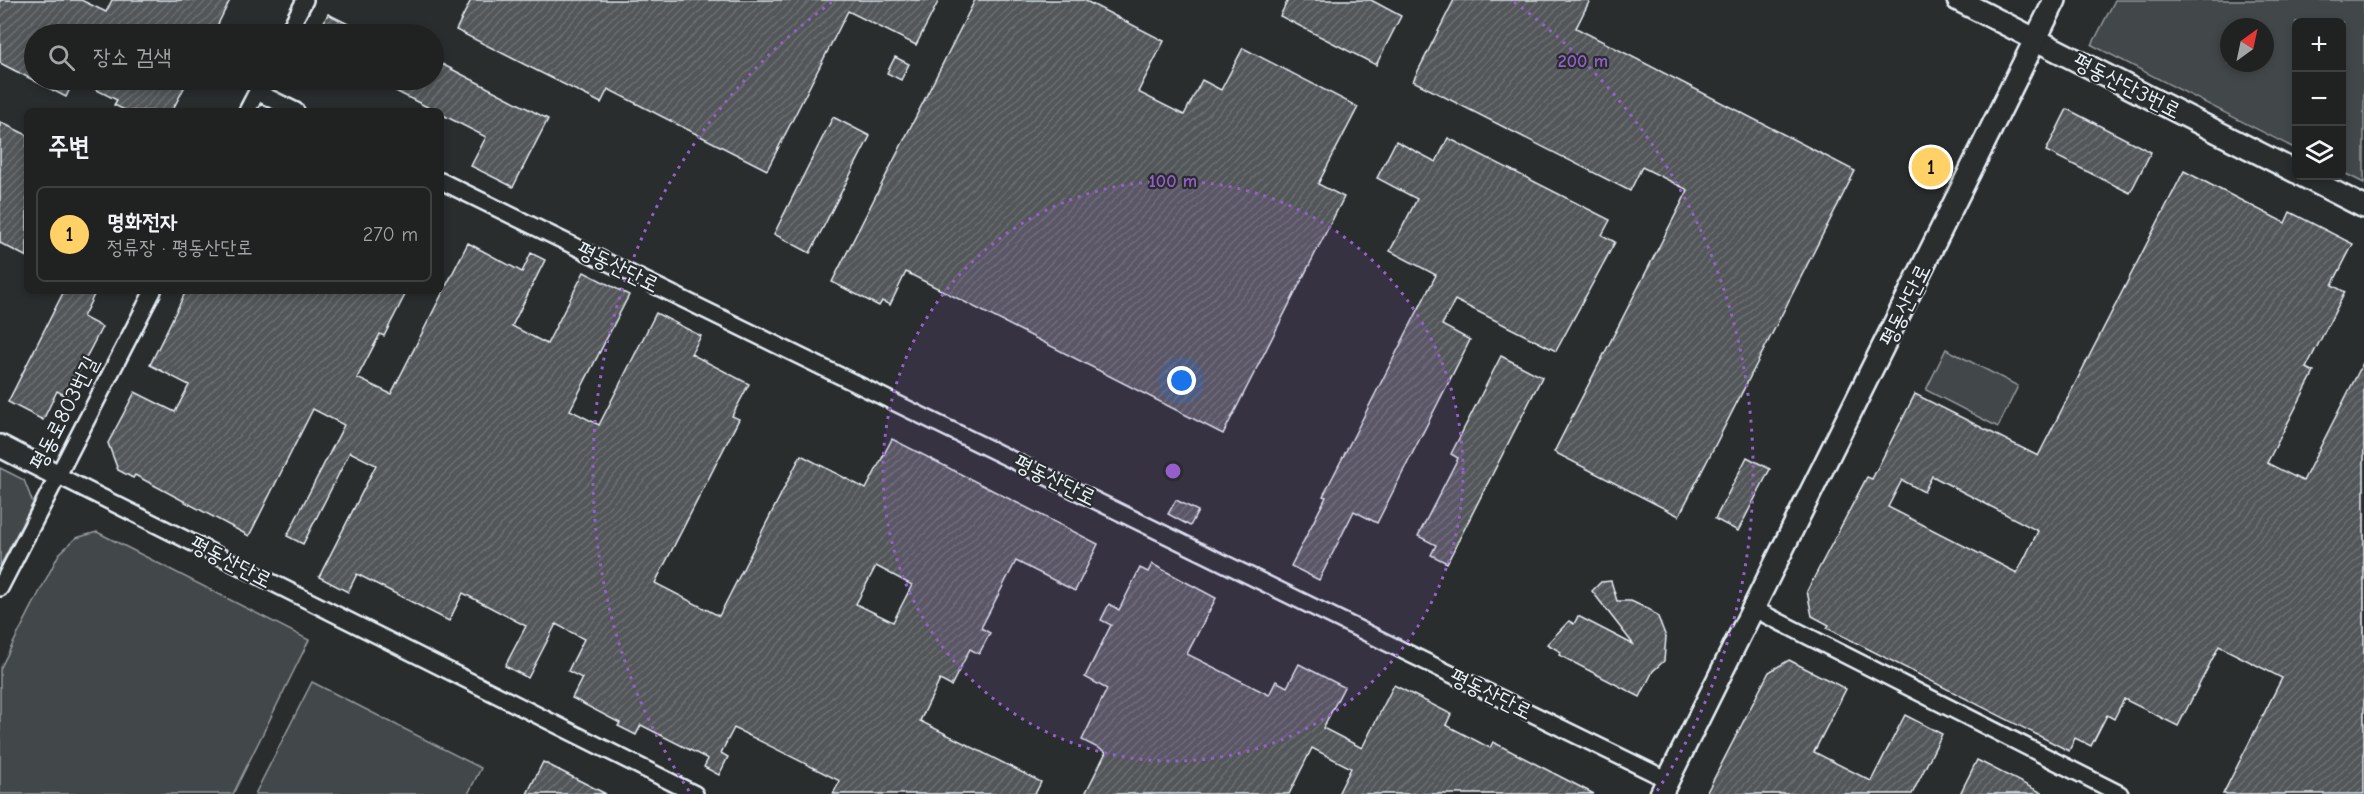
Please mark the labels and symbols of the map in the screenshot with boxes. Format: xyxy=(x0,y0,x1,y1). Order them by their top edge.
north arrow xyxy=(2220,18,2274,72)
street label: 평동산단3번로 xyxy=(2069,48,2185,124)
text: 200 m xyxy=(1558,51,1608,72)
pin: 1 xyxy=(1912,144,1950,190)
text: 100 m xyxy=(1149,171,1197,192)
street label: 평동산단로 xyxy=(573,236,663,298)
street label: 평동산단로 xyxy=(1874,260,1936,350)
street label: 평동로803번길 xyxy=(24,351,104,474)
your location xyxy=(1167,366,1196,395)
street label: 평동산단로 xyxy=(1010,449,1100,511)
centre of rings xyxy=(1163,461,1183,481)
street label: 평동산단로 xyxy=(186,530,276,594)
street label: 평동산단로 xyxy=(1446,663,1536,725)

